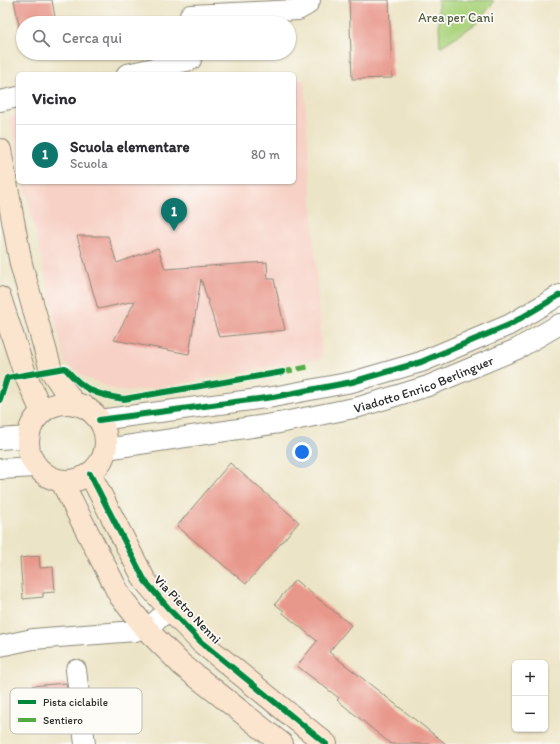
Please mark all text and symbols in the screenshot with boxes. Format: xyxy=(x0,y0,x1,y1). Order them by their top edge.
park label: Area per Cani xyxy=(418,10,494,25)
search box xyxy=(16,16,296,60)
icon: search xyxy=(30,27,52,49)
text: Cerca qui xyxy=(62,29,122,47)
text: Vicino xyxy=(32,88,76,108)
text: Scuola elementare xyxy=(70,138,190,156)
text: 1 xyxy=(42,147,48,162)
text: 80 m xyxy=(251,147,280,162)
text: Scuola xyxy=(70,156,108,171)
pin: 1 xyxy=(161,198,187,231)
street label: Viadotto Enrico Berlinguer xyxy=(352,352,497,416)
your location xyxy=(292,442,312,462)
street label: Via Pietro Nenni xyxy=(151,572,224,647)
map controls xyxy=(512,660,548,732)
button: + xyxy=(512,660,548,696)
legend xyxy=(10,688,142,734)
text: Pista ciclabile xyxy=(43,696,108,709)
button: − xyxy=(512,696,548,732)
text: Sentiero xyxy=(43,714,83,727)

